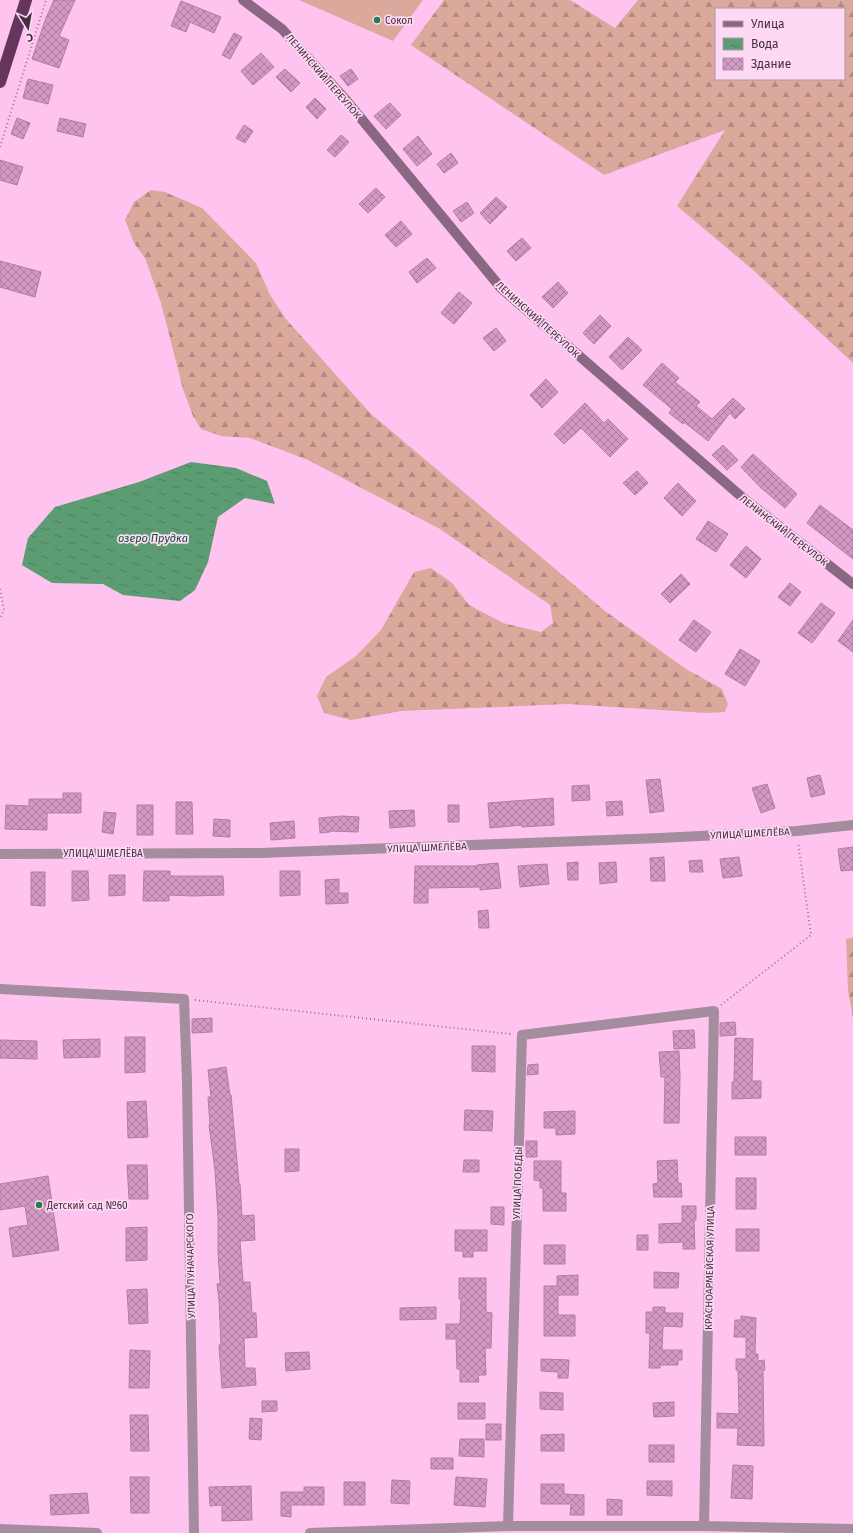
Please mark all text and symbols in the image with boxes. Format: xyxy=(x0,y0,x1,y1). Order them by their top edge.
north arrow xyxy=(8,8,48,48)
legend xyxy=(715,8,845,80)
marker: Сокол xyxy=(372,15,382,25)
place label: Сокол xyxy=(385,15,413,27)
text: Улица xyxy=(751,17,785,31)
text: С xyxy=(25,30,34,44)
street label: ЛЕНИНСКИЙ ПЕРЕУЛОК xyxy=(283,31,364,121)
text: Вода xyxy=(751,37,778,51)
text: Здание xyxy=(751,57,791,71)
street label: ЛЕНИНСКИЙ ПЕРЕУЛОК xyxy=(493,278,582,360)
street label: ЛЕНИНСКИЙ ПЕРЕУЛОК xyxy=(737,492,830,569)
water label: озеро Прудка xyxy=(118,532,188,545)
street label: УЛИЦА ШМЕЛЁВА xyxy=(710,824,790,842)
street label: УЛИЦА ШМЕЛЁВА xyxy=(387,839,467,855)
street label: УЛИЦА ШМЕЛЁВА xyxy=(63,846,143,860)
street label: УЛИЦА ПОБЕДЫ xyxy=(511,1146,525,1220)
marker: Детский сад №60 xyxy=(34,1200,44,1210)
place label: Детский сад №60 xyxy=(46,1200,128,1212)
street label: КРАСНОАРМЕЙСКАЯ УЛИЦА xyxy=(702,1206,717,1330)
street label: УЛИЦА ЛУНАЧАРСКОГО xyxy=(184,1213,198,1319)

